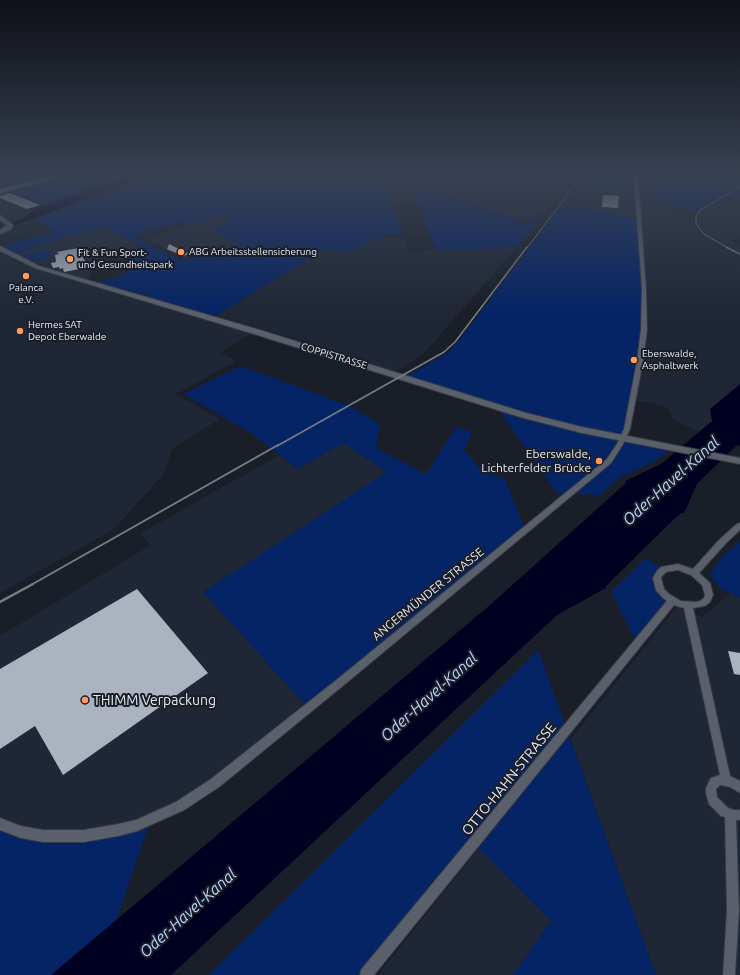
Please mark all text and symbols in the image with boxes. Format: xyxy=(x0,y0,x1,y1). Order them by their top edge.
place label: ABG Arbeitsstellensicherung xyxy=(189,246,317,258)
place label: Fit & Fun Sport- und Gesundheitspark xyxy=(78,247,173,270)
marker: ABG Arbeitsstellensicherung xyxy=(176,247,186,257)
marker: Fit & Fun Sport- und Gesundheitspark xyxy=(65,254,75,264)
marker: Palanca e.V. xyxy=(21,271,31,281)
place label: Palanca e.V. xyxy=(9,282,43,306)
place label: Hermes SAT Depot Eberwalde xyxy=(28,319,106,342)
marker: Hermes SAT Depot Eberwalde xyxy=(15,326,25,336)
street label: COPPISTRASSE xyxy=(300,340,368,372)
place label: Eberswalde, Asphaltwerk xyxy=(642,348,698,372)
marker: Eberswalde, Asphaltwerk xyxy=(629,355,639,365)
water label: Oder-Havel-Kanal xyxy=(618,432,724,530)
place label: Eberswalde, Lichterfelder Brücke xyxy=(481,447,591,475)
marker: Eberswalde, Lichterfelder Brücke xyxy=(594,456,604,466)
street label: ANGERMÜNDER STRASSE xyxy=(369,545,487,643)
water label: Oder-Havel-Kanal xyxy=(376,648,482,746)
place label: THIMM Verpackung xyxy=(93,692,216,708)
marker: THIMM Verpackung xyxy=(80,695,90,705)
street label: OTTO-HAHN-STRASSE xyxy=(458,719,560,839)
water label: Oder-Havel-Kanal xyxy=(135,864,241,962)

